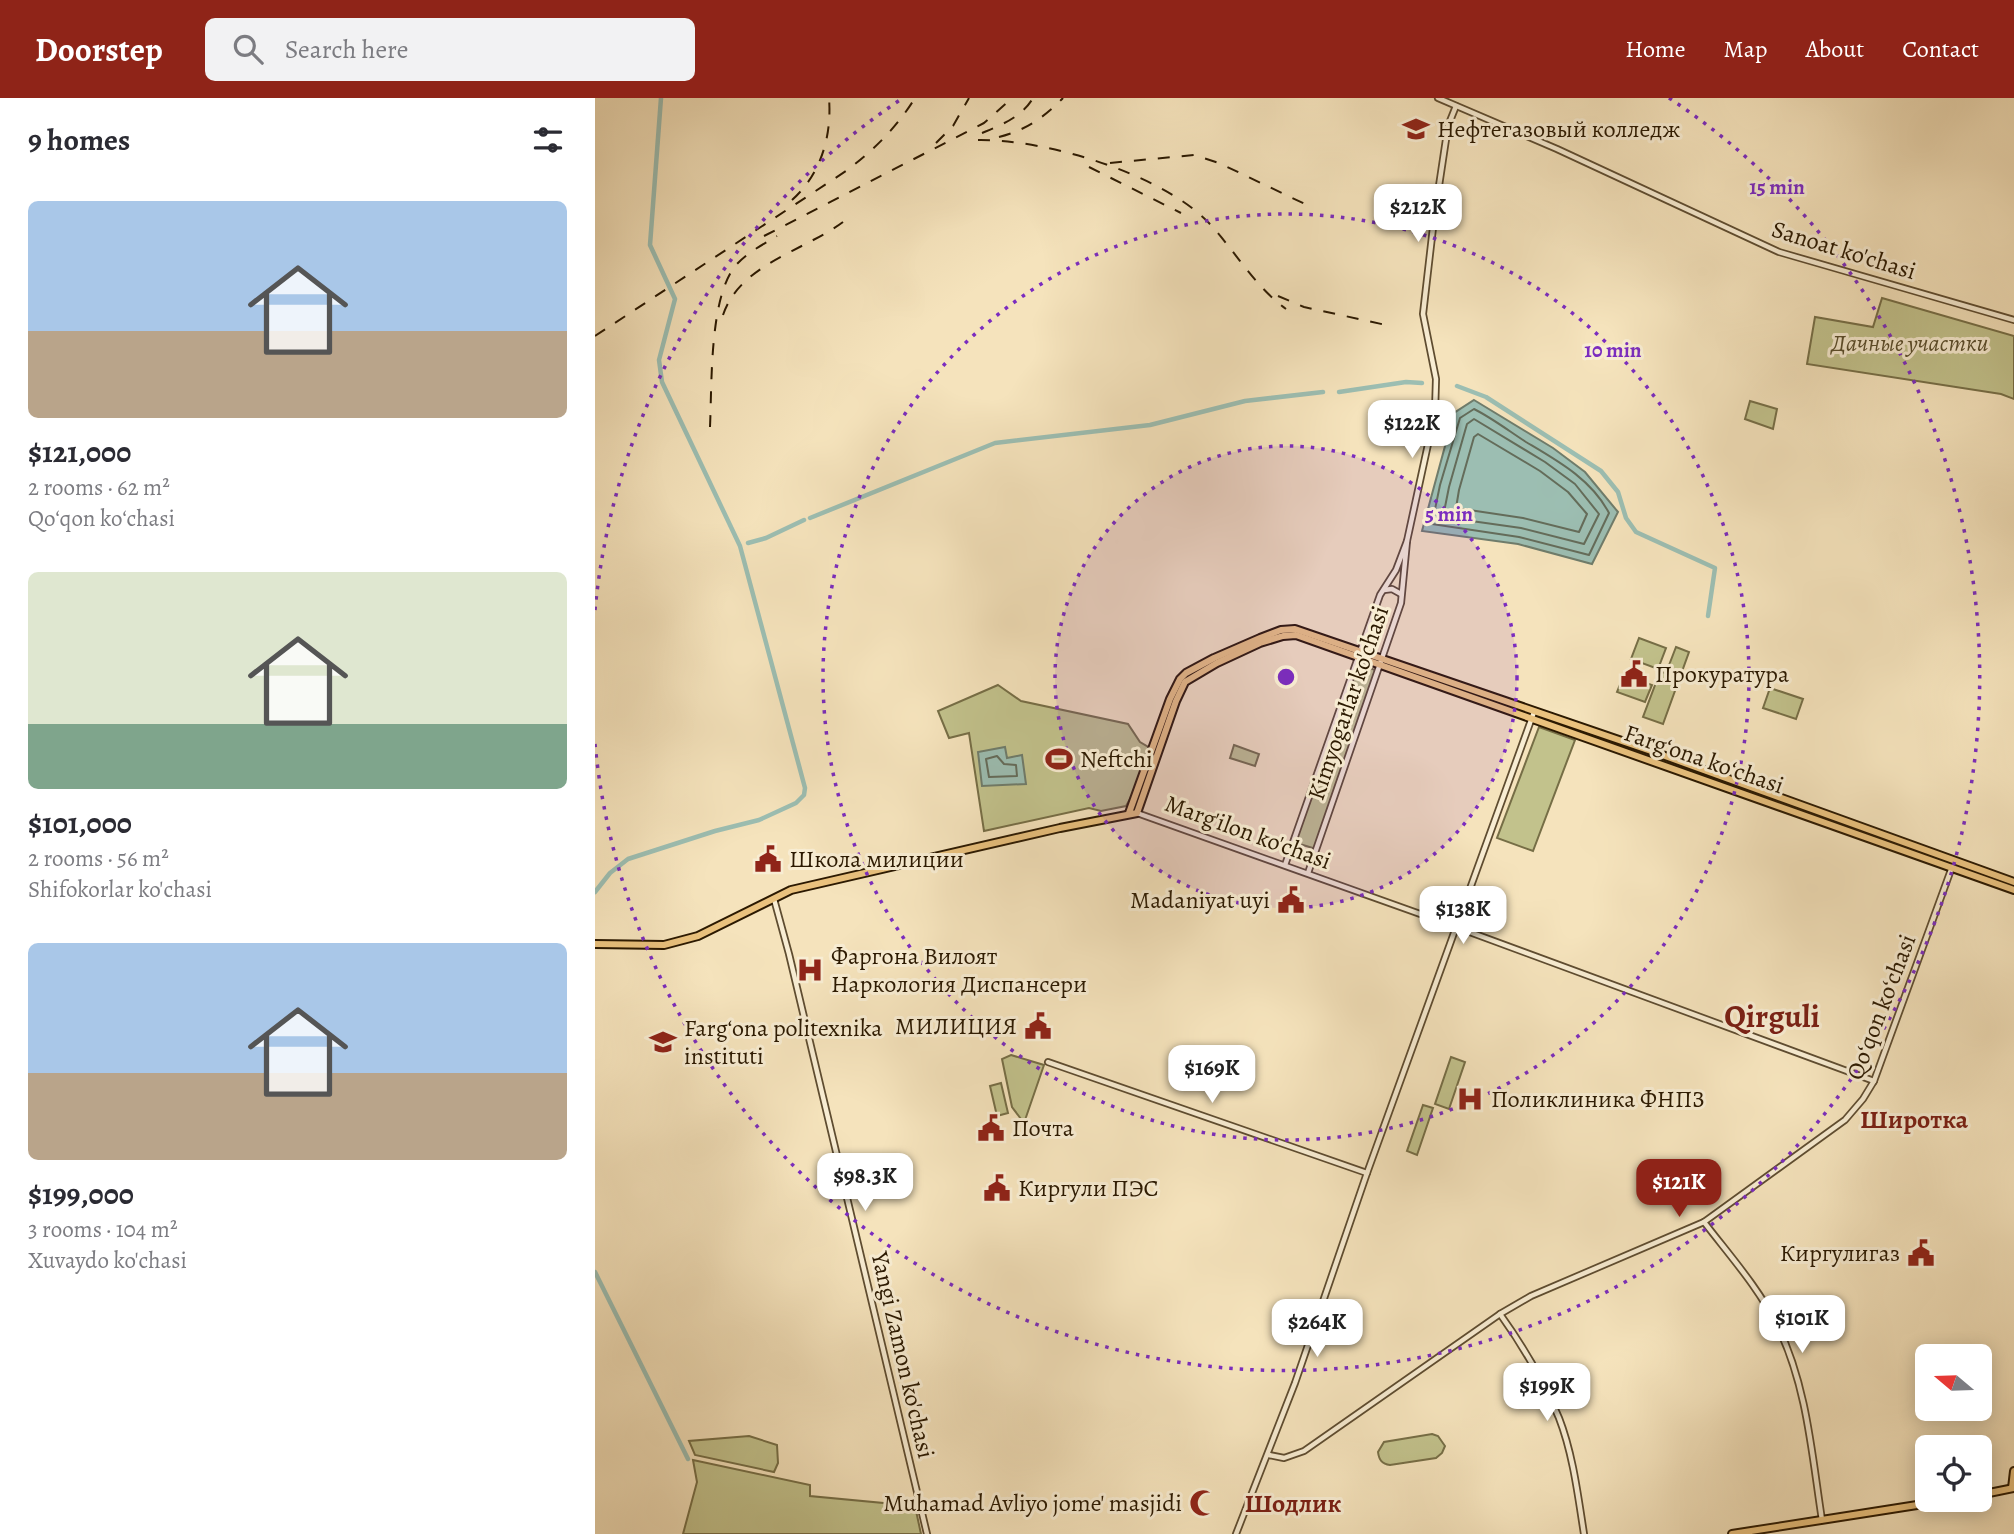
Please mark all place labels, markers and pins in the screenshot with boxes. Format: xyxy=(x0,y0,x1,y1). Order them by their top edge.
place label: Нефтегазовый колледж xyxy=(1437,113,1680,145)
school or university icon: Нефтегазовый колледж xyxy=(1401,114,1431,144)
pin: $212K xyxy=(1369,184,1467,244)
pin: $122K xyxy=(1363,400,1461,460)
place label: Прокуратура xyxy=(1655,658,1789,690)
public building icon: Прокуратура xyxy=(1619,659,1649,689)
centre of rings xyxy=(1274,665,1298,689)
place label: Neftchi xyxy=(1080,743,1153,775)
sports icon: Neftchi xyxy=(1044,744,1074,774)
place label: Школа милиции xyxy=(789,843,964,875)
public building icon: Школа милиции xyxy=(753,844,783,874)
place label: Madaniyat uyi xyxy=(1130,884,1270,916)
public building icon: Madaniyat uyi xyxy=(1276,885,1306,915)
pin: $138K xyxy=(1414,886,1512,946)
place label: Фаргона Вилоят Наркология Диспансери xyxy=(831,940,1087,1000)
hospital icon: Фаргона Вилоят Наркология Диспансери xyxy=(795,955,825,985)
place label: МИЛИЦИЯ xyxy=(895,1010,1017,1042)
public building icon: МИЛИЦИЯ xyxy=(1023,1011,1053,1041)
place label: Fargʻona politexnika instituti xyxy=(684,1012,883,1072)
school or university icon: Fargʻona politexnika instituti xyxy=(648,1027,678,1057)
pin: $169K xyxy=(1163,1046,1261,1105)
place label: Поликлиника ФНПЗ xyxy=(1491,1083,1705,1115)
hospital icon: Поликлиника ФНПЗ xyxy=(1455,1084,1485,1114)
place label: Почта xyxy=(1012,1112,1074,1144)
public building icon: Почта xyxy=(976,1113,1006,1143)
pin: $98.3K xyxy=(808,1154,922,1213)
pin: $121K xyxy=(1630,1160,1728,1219)
place label: Киргули ПЭС xyxy=(1018,1172,1159,1204)
public building icon: Киргули ПЭС xyxy=(982,1173,1012,1203)
place label: Киргулигаз xyxy=(1780,1237,1900,1269)
public building icon: Киргулигаз xyxy=(1906,1238,1936,1268)
pin: $101K xyxy=(1753,1296,1851,1355)
pin: $264K xyxy=(1268,1300,1366,1359)
pin: $199K xyxy=(1498,1364,1596,1423)
place label: Muhamad Avliyo jome' masjidi xyxy=(883,1487,1182,1519)
mosque icon: Muhamad Avliyo jome' masjidi xyxy=(1188,1488,1218,1518)

